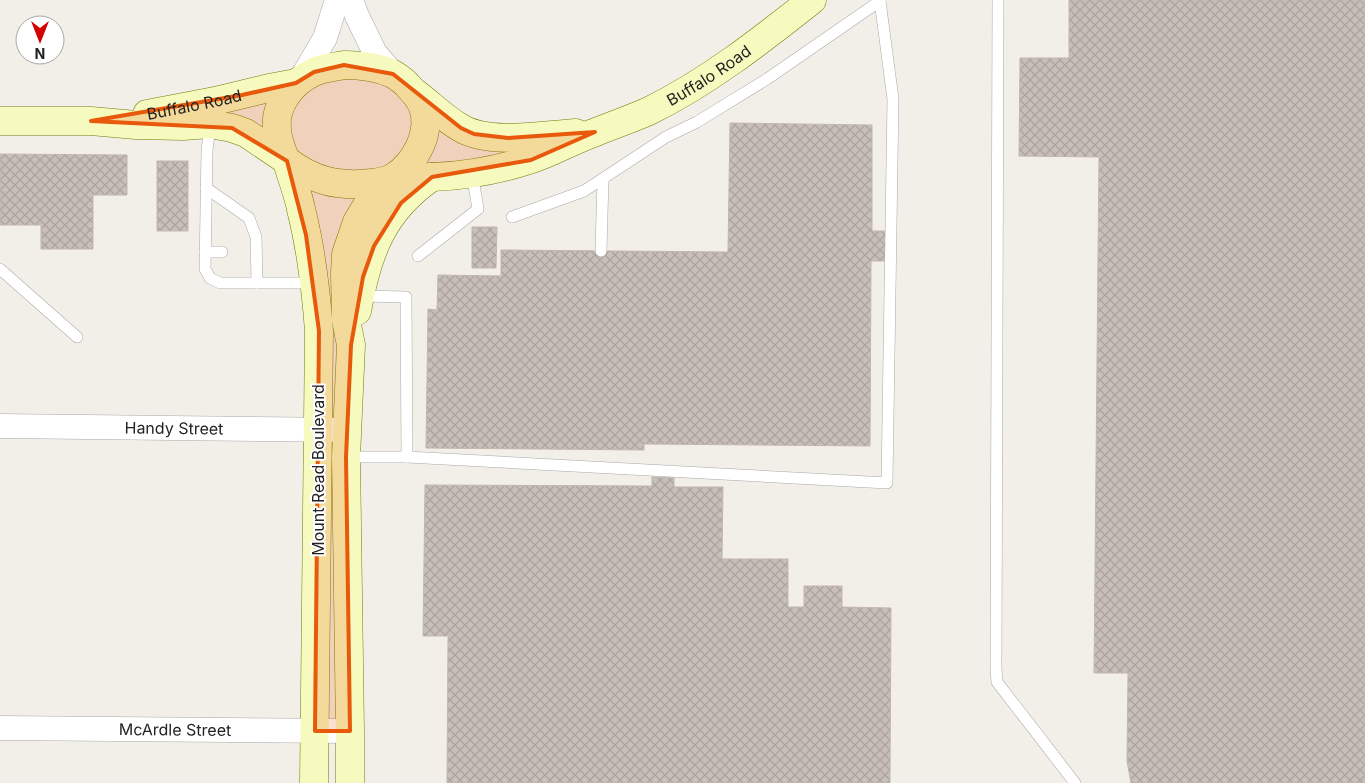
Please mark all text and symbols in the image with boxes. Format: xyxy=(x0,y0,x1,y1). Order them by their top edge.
north arrow xyxy=(15,15,65,65)
street label: Buffalo Road xyxy=(663,41,755,110)
text: N xyxy=(35,45,45,62)
street label: Buffalo Road xyxy=(145,85,244,124)
street label: Mount Read Boulevard xyxy=(308,384,328,556)
street label: Handy Street xyxy=(124,417,224,439)
street label: McArdle Street xyxy=(119,719,231,740)

